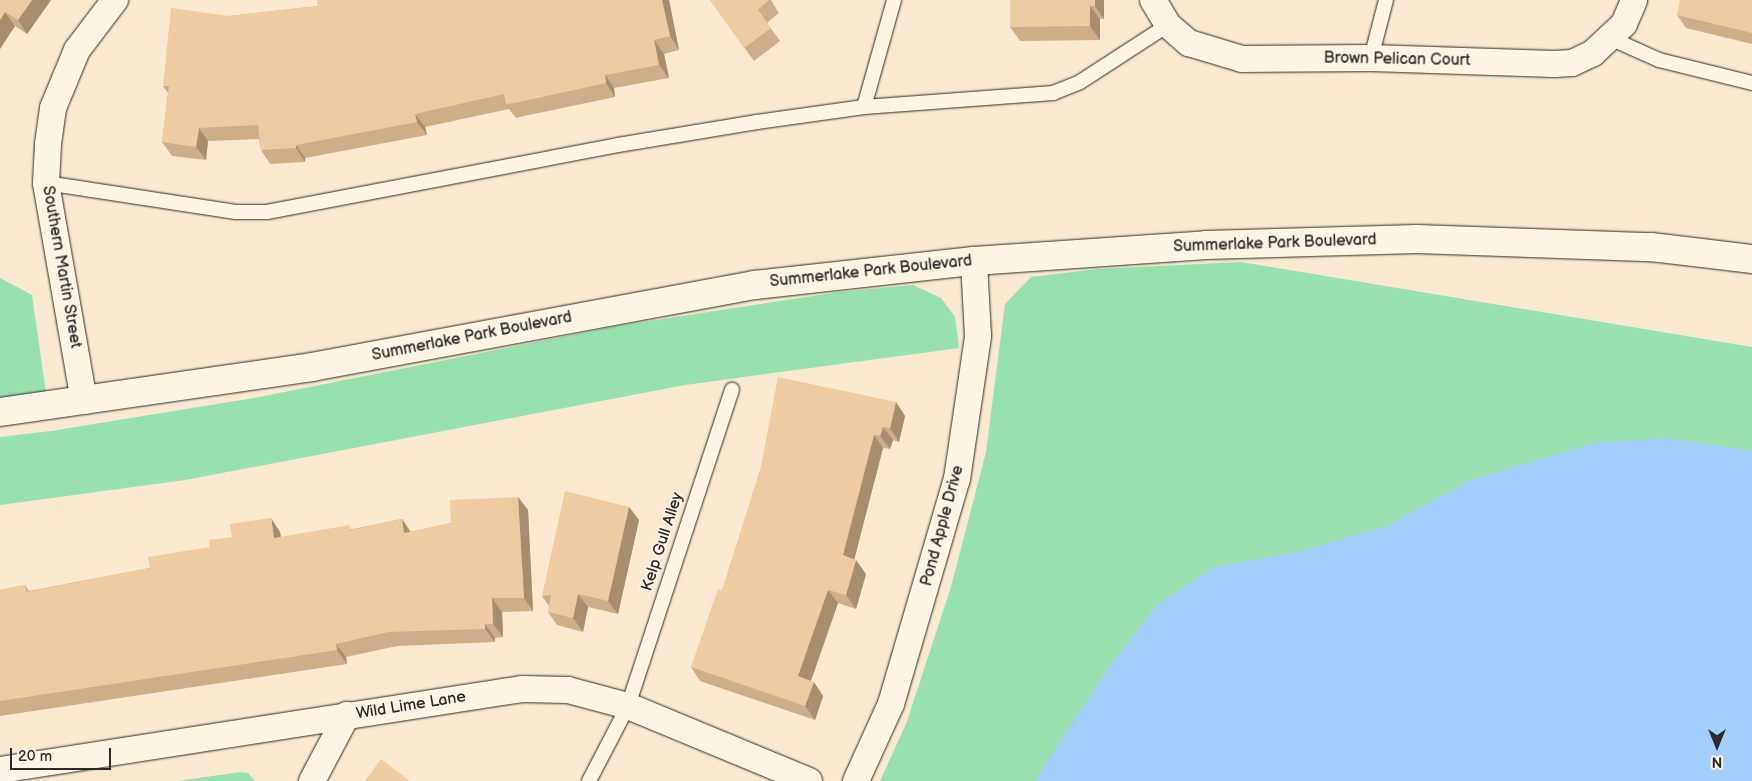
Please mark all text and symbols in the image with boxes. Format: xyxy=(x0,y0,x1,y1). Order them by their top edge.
street label: Brown Pelican Court xyxy=(1323,49,1471,71)
street label: Southern Martin Street xyxy=(37,184,85,350)
street label: Summerlake Park Boulevard xyxy=(1173,231,1377,257)
street label: Summerlake Park Boulevard xyxy=(769,252,973,292)
street label: Summerlake Park Boulevard xyxy=(370,308,574,366)
street label: Pond Apple Drive xyxy=(918,464,968,588)
street label: Kelp Gull Alley xyxy=(638,490,688,594)
street label: Wild Lime Lane xyxy=(355,688,467,724)
north arrow xyxy=(1692,721,1742,771)
scale bar xyxy=(12,738,114,770)
text: 20 m xyxy=(18,747,52,766)
text: N xyxy=(1712,753,1722,770)

